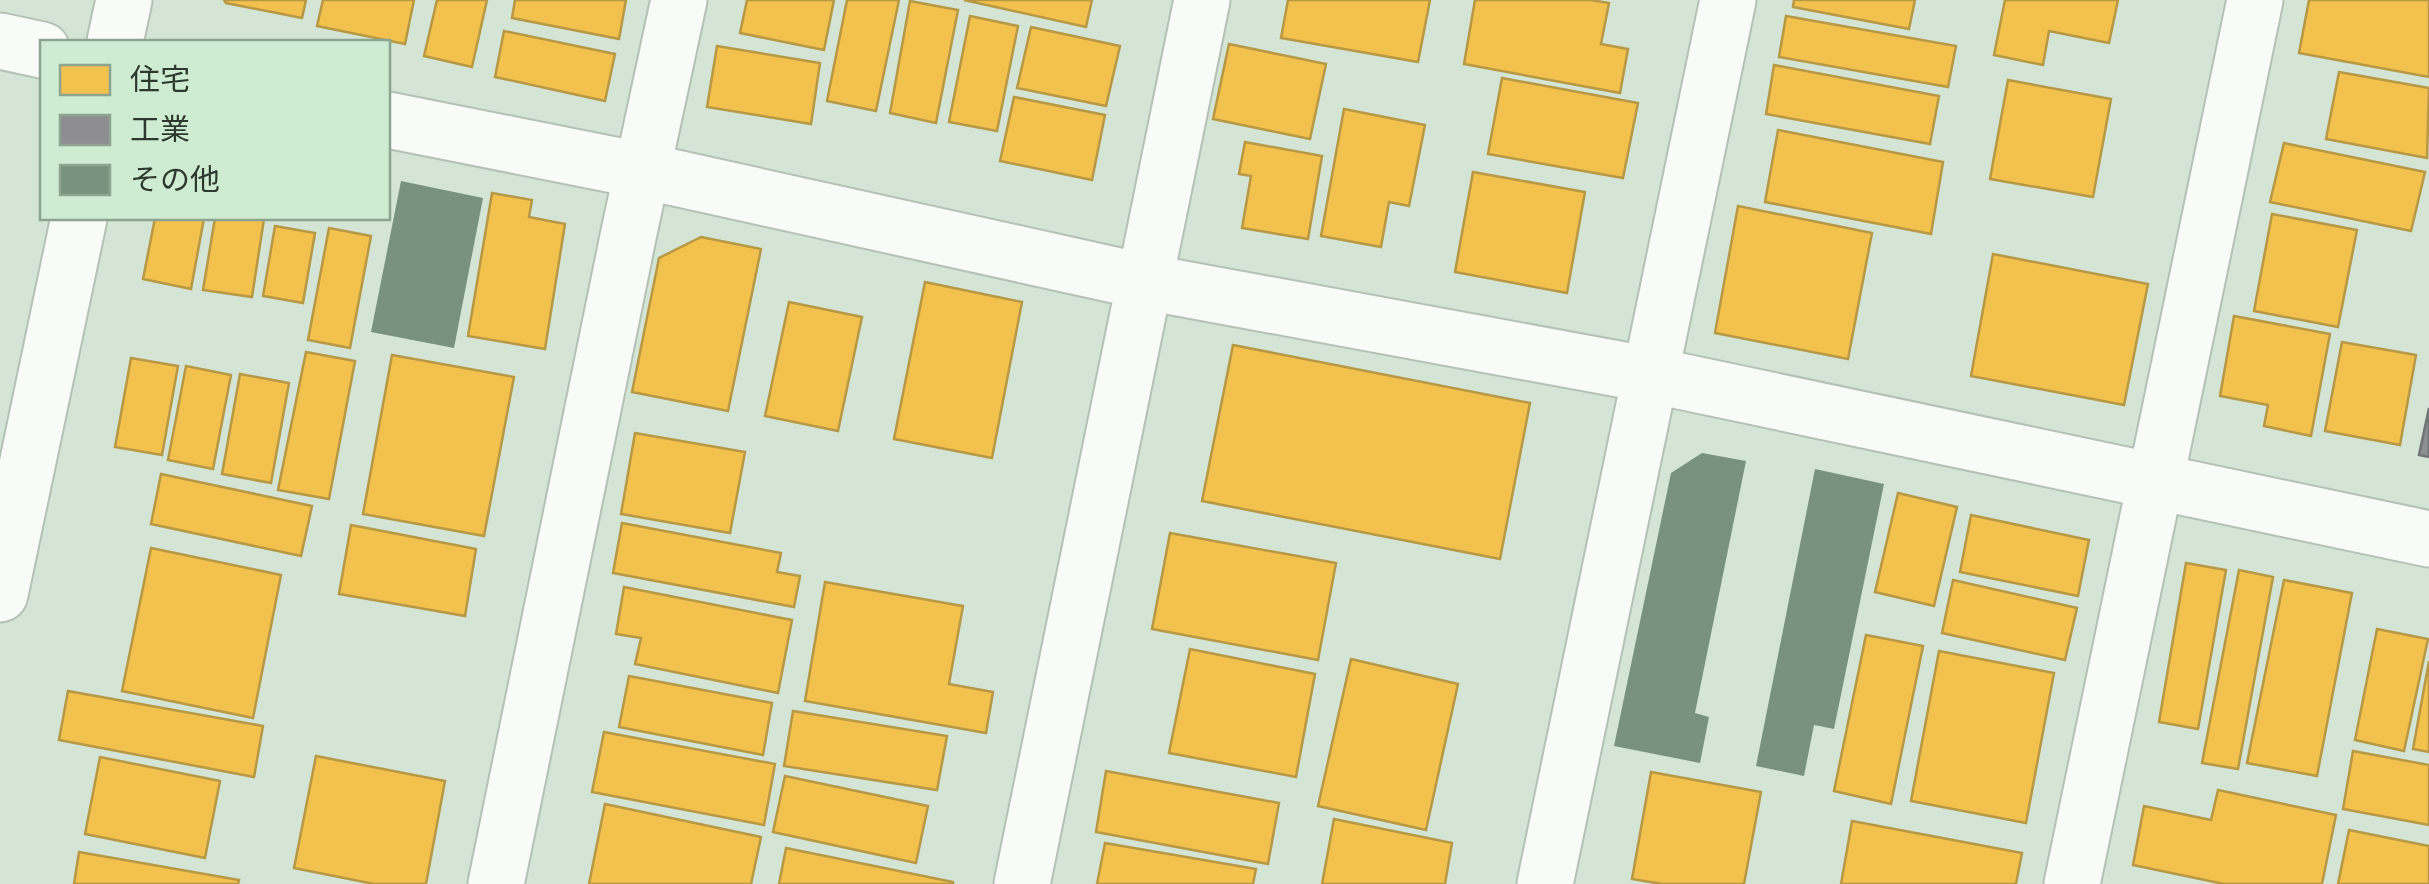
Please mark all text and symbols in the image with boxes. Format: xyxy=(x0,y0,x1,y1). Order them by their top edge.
legend xyxy=(40,40,390,220)
text: 住宅 xyxy=(130,61,190,98)
text: 工業 xyxy=(130,111,190,148)
text: その他 xyxy=(130,161,220,198)

